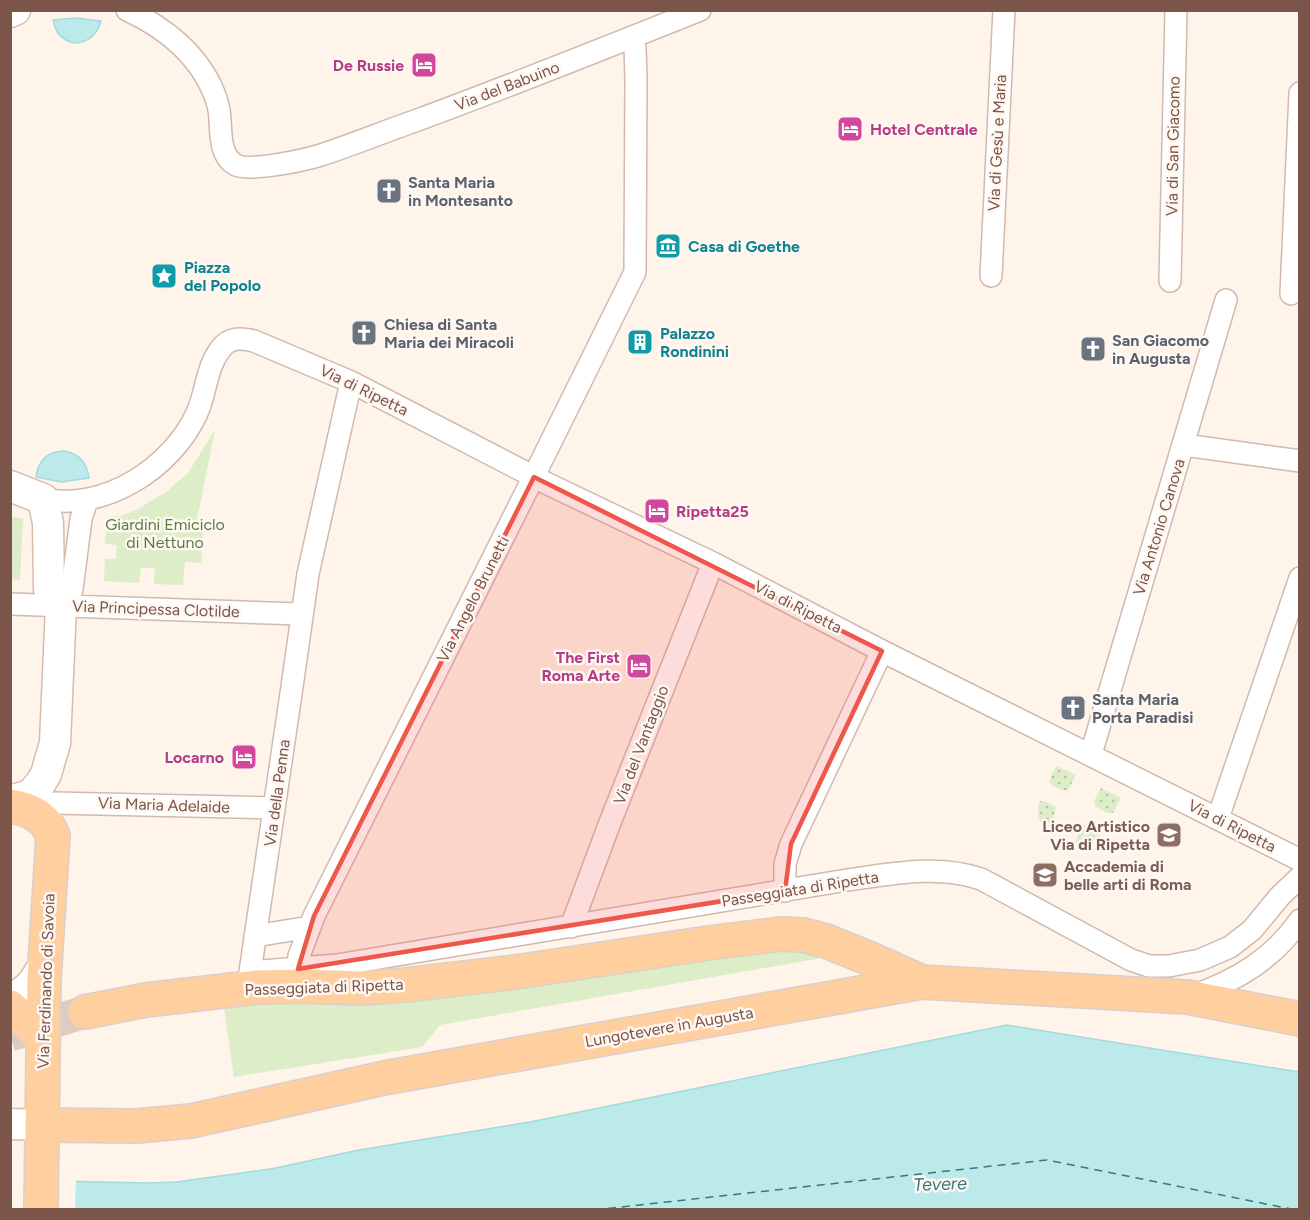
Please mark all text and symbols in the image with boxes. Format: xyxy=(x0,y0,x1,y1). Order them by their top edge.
hotel icon: De Russie xyxy=(409,50,439,80)
place label: De Russie xyxy=(333,56,404,75)
street label: Via del Babuino xyxy=(452,57,562,115)
street label: Via di Gesù e Maria xyxy=(984,74,1010,212)
street label: Via di San Giacomo xyxy=(1162,76,1184,216)
hotel icon: Hotel Centrale xyxy=(835,114,865,144)
place label: Hotel Centrale xyxy=(870,120,978,139)
place label: Santa Maria in Montesanto xyxy=(408,173,513,210)
church icon: Santa Maria in Montesanto xyxy=(374,176,404,206)
museum icon: Casa di Goethe xyxy=(653,231,683,261)
place label: Casa di Goethe xyxy=(688,237,800,256)
place label: Piazza del Popolo xyxy=(184,258,261,295)
place icon: Piazza del Popolo xyxy=(149,261,179,291)
place label: Chiesa di Santa Maria dei Miracoli xyxy=(384,315,514,352)
church icon: Chiesa di Santa Maria dei Miracoli xyxy=(349,318,379,348)
place label: Palazzo Rondinini xyxy=(660,324,729,361)
building icon: Palazzo Rondinini xyxy=(625,327,655,357)
place label: San Giacomo in Augusta xyxy=(1112,331,1209,368)
church icon: San Giacomo in Augusta xyxy=(1078,334,1108,364)
street label: Via di Ripetta xyxy=(317,360,411,420)
street label: Via Antonio Canova xyxy=(1129,456,1189,598)
hotel icon: Ripetta25 xyxy=(642,496,672,526)
place label: Ripetta25 xyxy=(676,502,749,521)
park label: Giardini Emiciclo di Nettuno xyxy=(105,515,225,552)
street label: Via Angelo Brunetti xyxy=(433,533,513,665)
street label: Via di Ripetta xyxy=(751,577,845,637)
street label: Via Principessa Clotilde xyxy=(72,597,240,621)
place label: The First Roma Arte xyxy=(541,648,620,685)
hotel icon: The First Roma Arte xyxy=(624,651,654,681)
street label: Via del Vantaggio xyxy=(610,683,672,807)
place label: Santa Maria Porta Paradisi xyxy=(1092,690,1193,727)
church icon: Santa Maria Porta Paradisi xyxy=(1058,693,1088,723)
street label: Via della Penna xyxy=(260,738,294,848)
hotel icon: Locarno xyxy=(229,742,259,772)
place label: Locarno xyxy=(164,748,224,767)
street label: Via Maria Adelaide xyxy=(98,793,231,817)
street label: Via di Ripetta xyxy=(1185,796,1279,856)
place label: Liceo Artistico Via di Ripetta xyxy=(1042,817,1150,854)
school or university icon: Liceo Artistico Via di Ripetta xyxy=(1154,820,1184,850)
place label: Accademia di belle arti di Roma xyxy=(1064,857,1192,894)
school or university icon: Accademia di belle arti di Roma xyxy=(1030,860,1060,890)
street label: Passeggiata di Ripetta xyxy=(720,867,880,911)
street label: Via Ferdinando di Savoia xyxy=(33,893,59,1069)
street label: Passeggiata di Ripetta xyxy=(244,975,404,999)
street label: Lungotevere in Augusta xyxy=(583,1003,755,1051)
water label: Tevere xyxy=(913,1172,967,1196)

